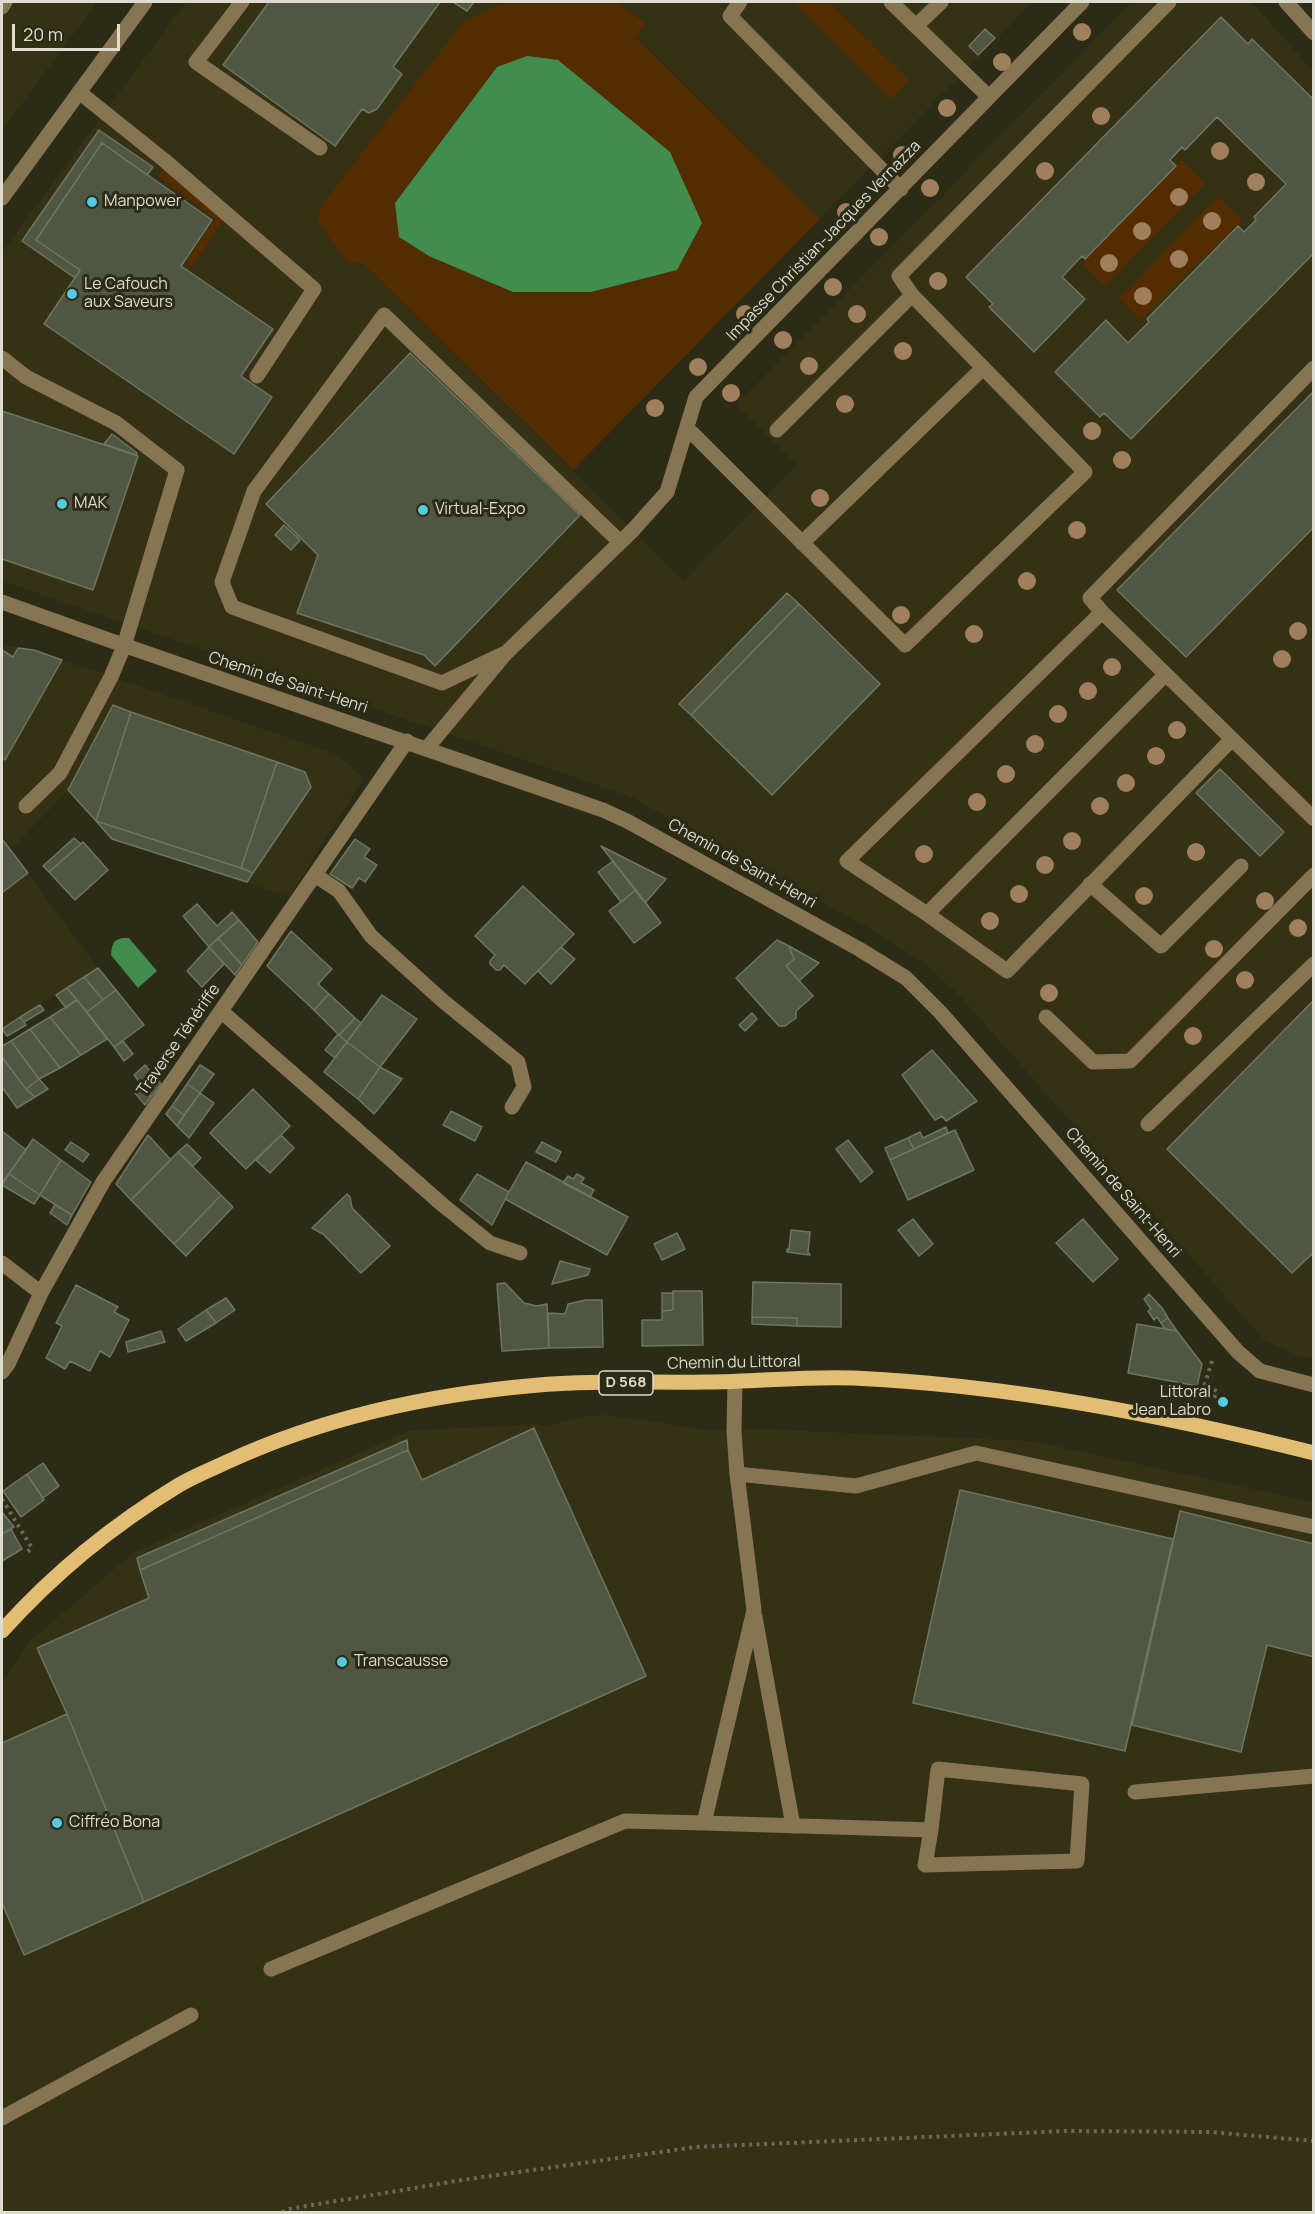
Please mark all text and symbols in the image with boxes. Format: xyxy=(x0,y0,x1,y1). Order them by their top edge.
scale bar xyxy=(15,12,123,50)
text: 20 m xyxy=(23,22,63,46)
street label: Impasse Christian-Jacques Vernazza xyxy=(723,137,925,345)
place label: Manpower xyxy=(104,192,182,212)
marker: Manpower xyxy=(85,195,99,209)
place label: Le Cafouch aux Saveurs xyxy=(84,275,173,313)
marker: Le Cafouch aux Saveurs xyxy=(65,287,79,301)
place label: MAK xyxy=(74,494,107,514)
marker: MAK xyxy=(55,497,69,511)
place label: Virtual-Expo xyxy=(435,500,526,520)
marker: Virtual-Expo xyxy=(416,503,430,517)
street label: Chemin de Saint-Henri xyxy=(206,648,370,718)
street label: Chemin de Saint-Henri xyxy=(665,815,819,913)
street label: Traverse Ténériffe xyxy=(133,980,225,1100)
street label: Chemin de Saint-Henri xyxy=(1061,1124,1185,1262)
street label: Chemin du Littoral xyxy=(667,1352,801,1374)
road number: D 568 xyxy=(599,1371,653,1395)
place label: Littoral Jean Labro xyxy=(1131,1383,1211,1421)
marker: Littoral Jean Labro xyxy=(1216,1395,1230,1409)
place label: Transcausse xyxy=(354,1652,448,1672)
marker: Transcausse xyxy=(335,1655,349,1669)
place label: Ciffréo Bona xyxy=(69,1813,160,1833)
marker: Ciffréo Bona xyxy=(50,1816,64,1830)

